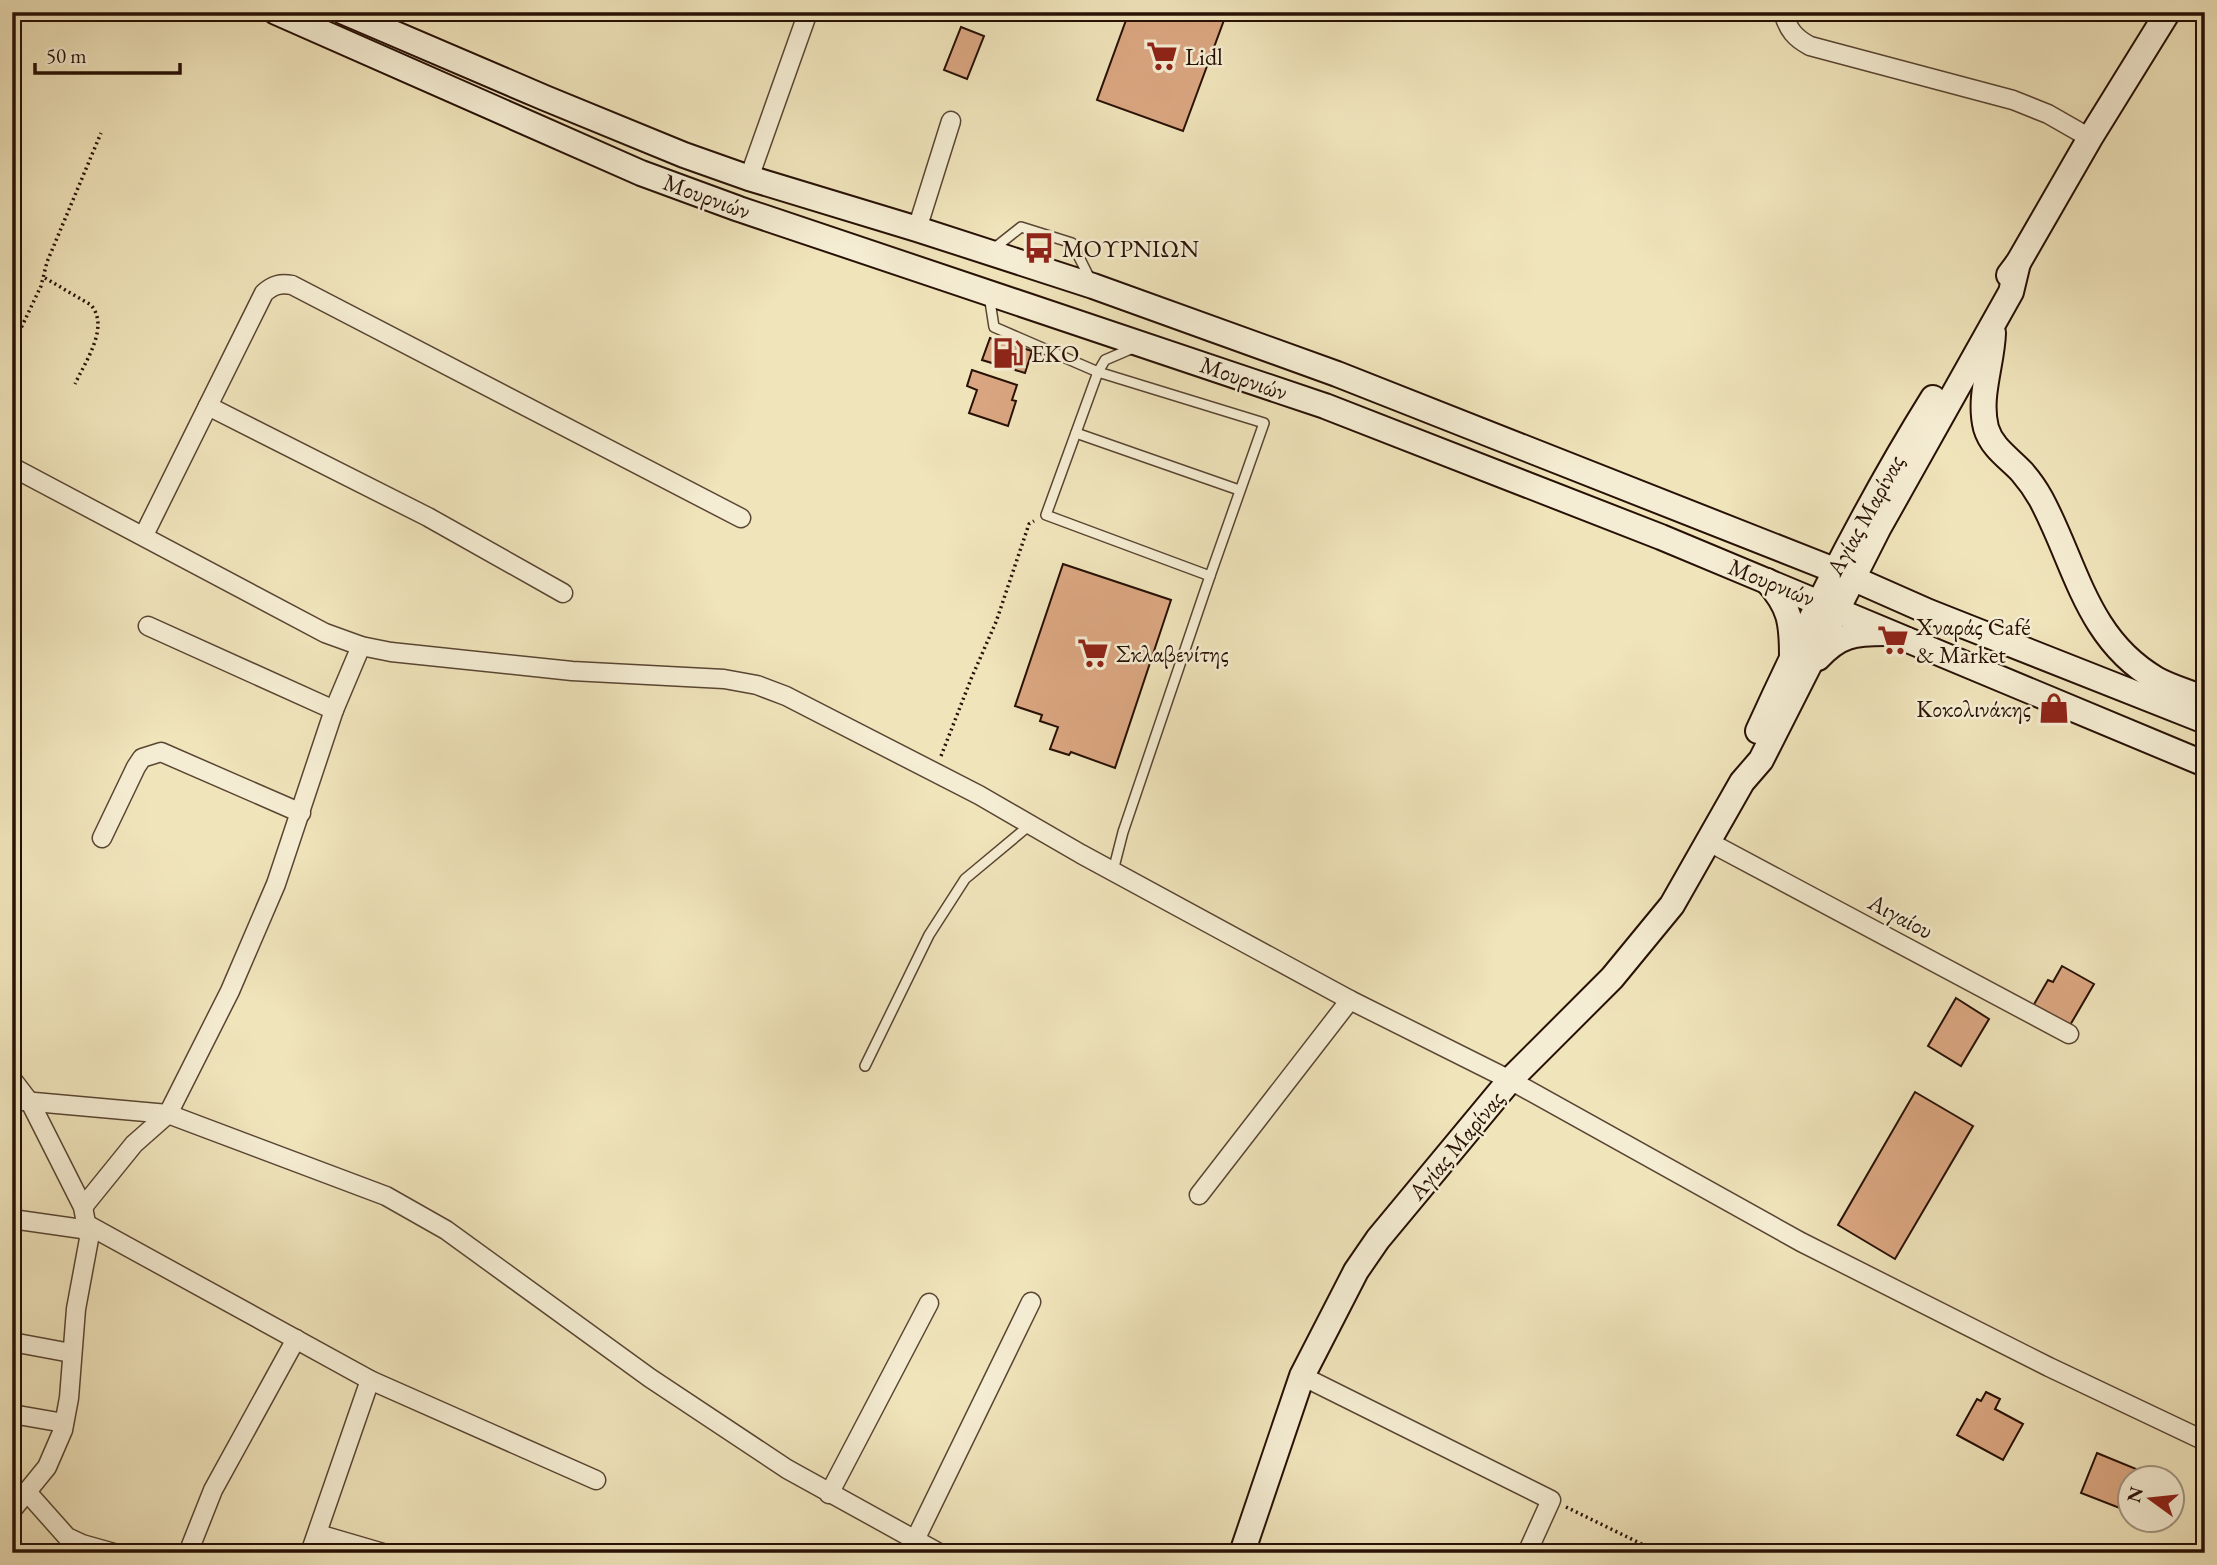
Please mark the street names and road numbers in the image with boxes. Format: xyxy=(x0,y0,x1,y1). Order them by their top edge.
street label: Μουρνιών xyxy=(659,166,755,226)
street label: Μουρνιών xyxy=(1196,349,1292,407)
street label: Αγίας Μαρίνας xyxy=(1819,449,1911,582)
street label: Μουρνιών xyxy=(1724,551,1820,613)
street label: Αιγαίου xyxy=(1862,886,1939,946)
street label: Αγίας Μαρίνας xyxy=(1400,1084,1511,1207)

